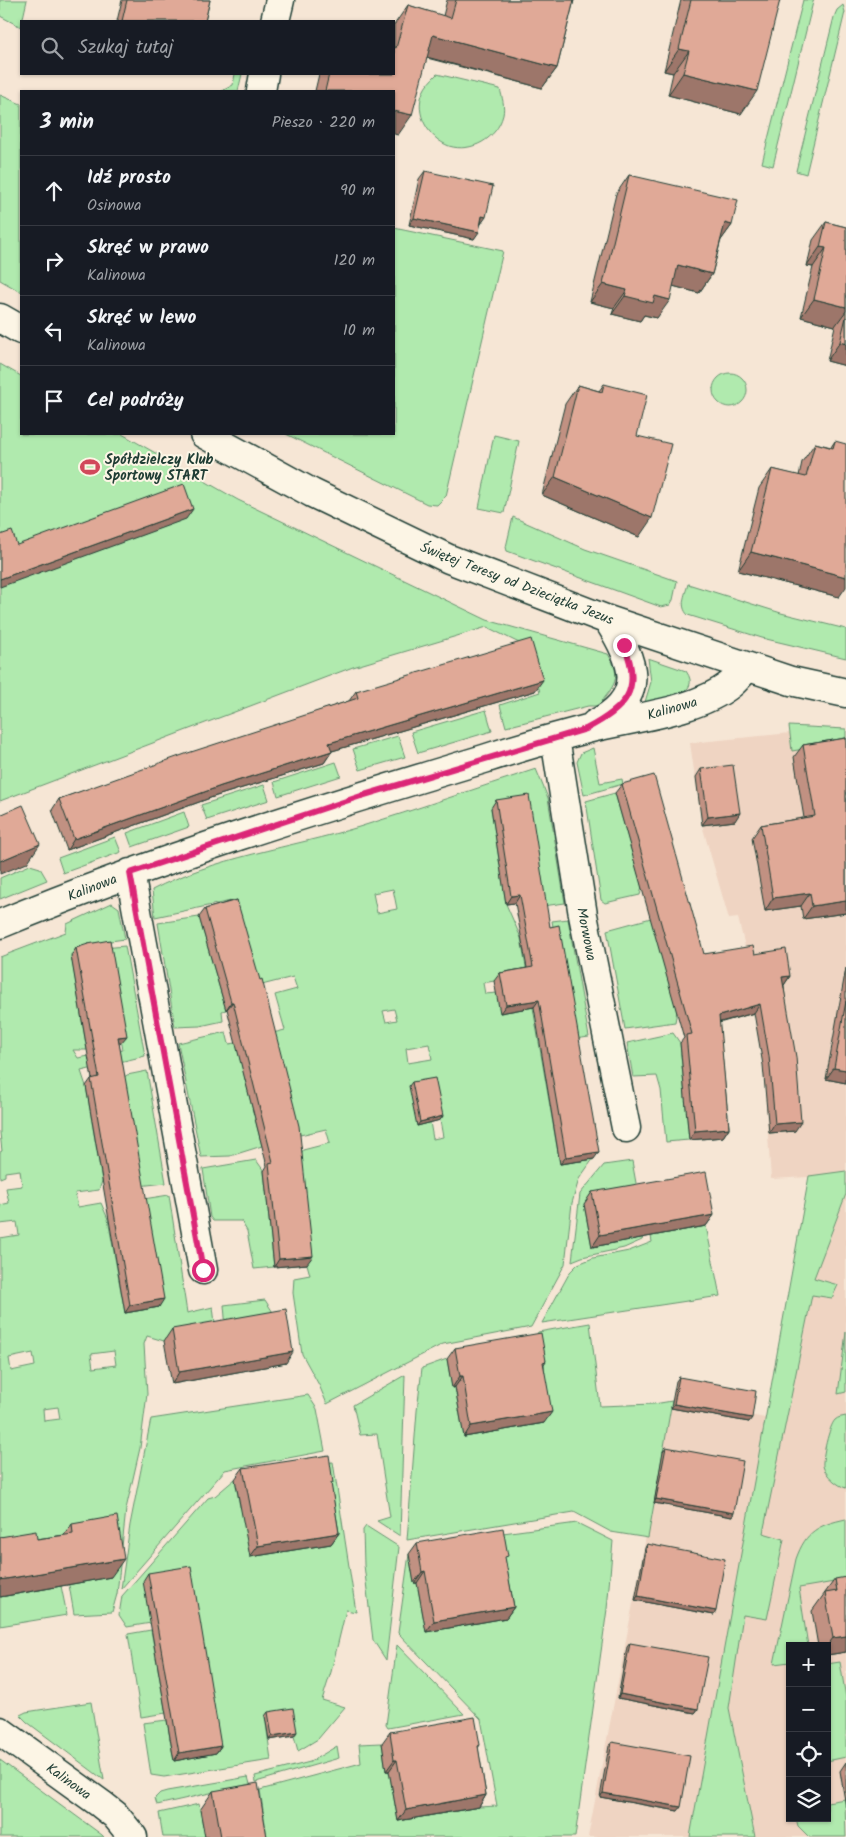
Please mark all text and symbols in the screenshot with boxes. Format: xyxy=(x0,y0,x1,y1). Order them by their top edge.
search box xyxy=(20,20,395,75)
text: Szukaj tutaj xyxy=(78,33,173,63)
icon: search xyxy=(38,34,66,62)
text: 3 min xyxy=(40,106,94,139)
text: Pieszo · 220 m xyxy=(272,110,375,135)
text: Idź prosto xyxy=(87,163,171,193)
icon: ahead xyxy=(40,177,68,205)
text: 90 m xyxy=(340,178,375,203)
text: Osinowa xyxy=(87,193,141,218)
text: Skręć w prawo xyxy=(87,233,209,263)
icon: right xyxy=(40,247,68,275)
text: 120 m xyxy=(334,248,375,273)
text: Kalinowa xyxy=(87,263,146,288)
text: Skręć w lewo xyxy=(87,303,196,333)
icon: left xyxy=(40,317,68,345)
text: 10 m xyxy=(343,318,375,343)
text: Kalinowa xyxy=(87,333,146,358)
text: Cel podróży xyxy=(87,386,184,416)
icon: arrive xyxy=(40,387,68,415)
place label: Spółdzielczy Klub Sportowy START xyxy=(105,449,214,487)
sports icon: Spółdzielczy Klub Sportowy START xyxy=(79,456,101,478)
street label: Świętej Teresy od Dzieciątka Jezus xyxy=(417,537,617,631)
route end xyxy=(613,634,636,657)
street label: Kalinowa xyxy=(645,691,700,727)
street label: Kalinowa xyxy=(64,868,120,907)
street label: Morwowa xyxy=(570,906,602,963)
route start xyxy=(192,1259,215,1282)
map controls xyxy=(786,1642,831,1822)
button: + xyxy=(786,1642,831,1687)
button: − xyxy=(786,1687,831,1732)
button: locate xyxy=(786,1732,831,1777)
street label: Kalinowa xyxy=(41,1758,96,1806)
button: layers xyxy=(786,1777,831,1822)

